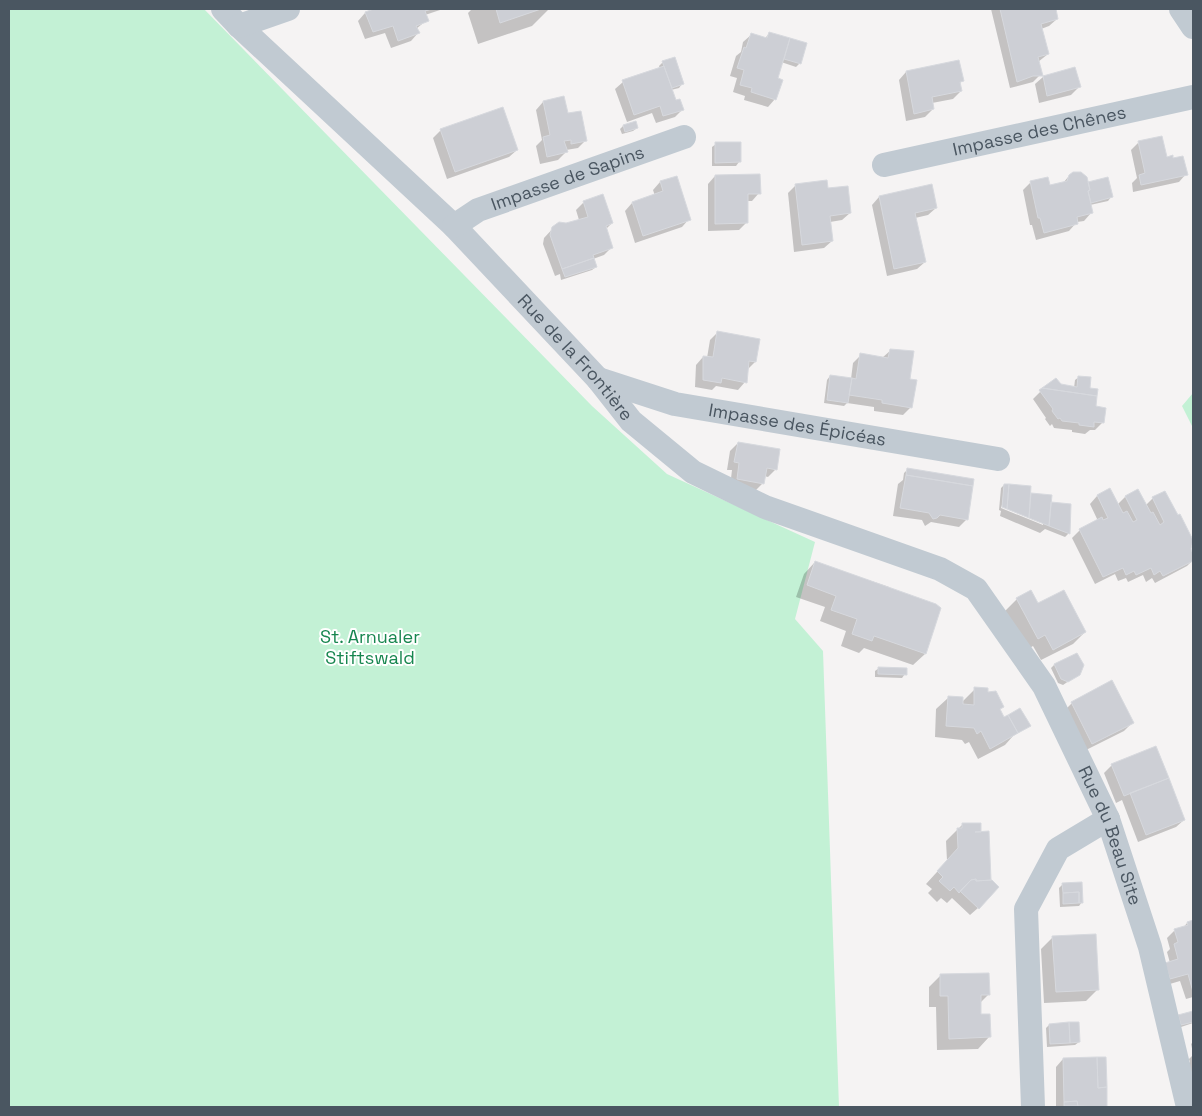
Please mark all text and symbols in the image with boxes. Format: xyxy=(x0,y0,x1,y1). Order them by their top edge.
street label: Impasse des Chênes xyxy=(950,100,1128,161)
street label: Impasse de Sapins xyxy=(488,140,647,215)
street label: Rue de la Frontière xyxy=(513,289,638,425)
street label: Impasse des Épicéas xyxy=(707,398,888,451)
park label: St. Arnualer Stiftswald xyxy=(320,625,420,669)
street label: Rue du Beau Site xyxy=(1073,762,1147,908)

